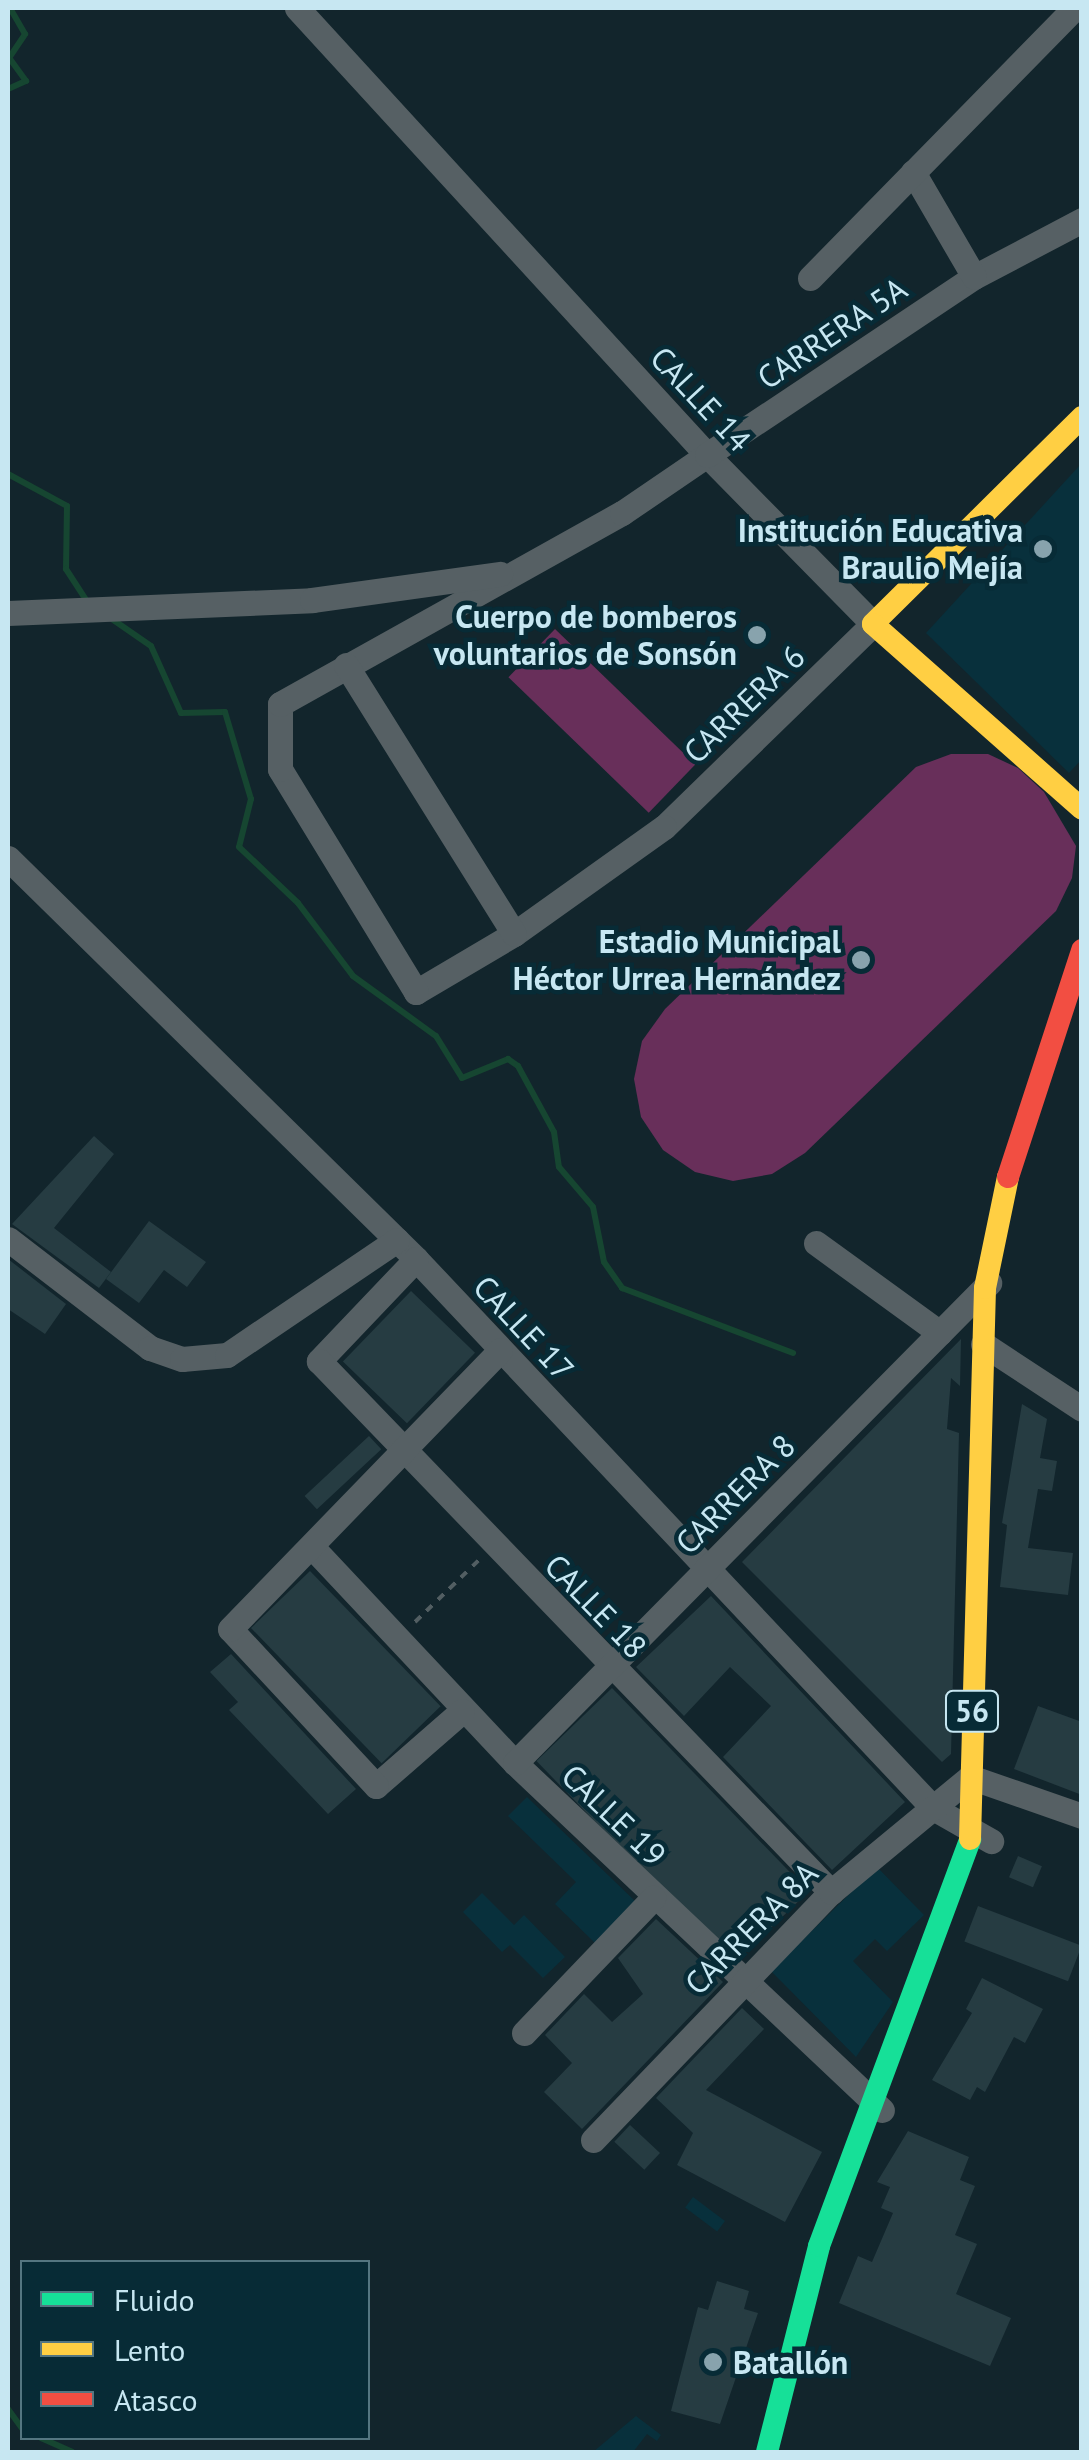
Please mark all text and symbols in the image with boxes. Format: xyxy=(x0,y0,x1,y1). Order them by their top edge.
street label: CARRERA 5A xyxy=(750,269,914,397)
street label: CALLE 14 xyxy=(643,338,759,460)
place label: Institución Educativa Braulio Mejía xyxy=(738,512,1023,587)
marker: Institución Educativa Braulio Mejía xyxy=(1032,538,1054,560)
place label: Cuerpo de bomberos voluntarios de Sonsón xyxy=(434,598,737,673)
marker: Cuerpo de bomberos voluntarios de Sonsón xyxy=(746,624,768,646)
street label: CARRERA 6 xyxy=(675,637,813,771)
place label: Estadio Municipal Héctor Urrea Hernández xyxy=(513,923,841,998)
marker: Estadio Municipal Héctor Urrea Hernández xyxy=(850,949,872,971)
street label: CALLE 17 xyxy=(466,1267,582,1389)
street label: CARRERA 8 xyxy=(667,1426,803,1562)
street label: CALLE 18 xyxy=(537,1546,655,1666)
road number: 56 xyxy=(944,1686,1000,1736)
street label: CALLE 19 xyxy=(554,1756,674,1874)
street label: CARRERA 8A xyxy=(676,1853,826,2003)
legend xyxy=(20,2260,370,2440)
text: Fluido xyxy=(114,2280,195,2319)
text: Lento xyxy=(114,2330,185,2369)
place label: Batallón xyxy=(733,2343,848,2381)
marker: Batallón xyxy=(702,2351,724,2373)
text: Atasco xyxy=(114,2380,198,2419)

